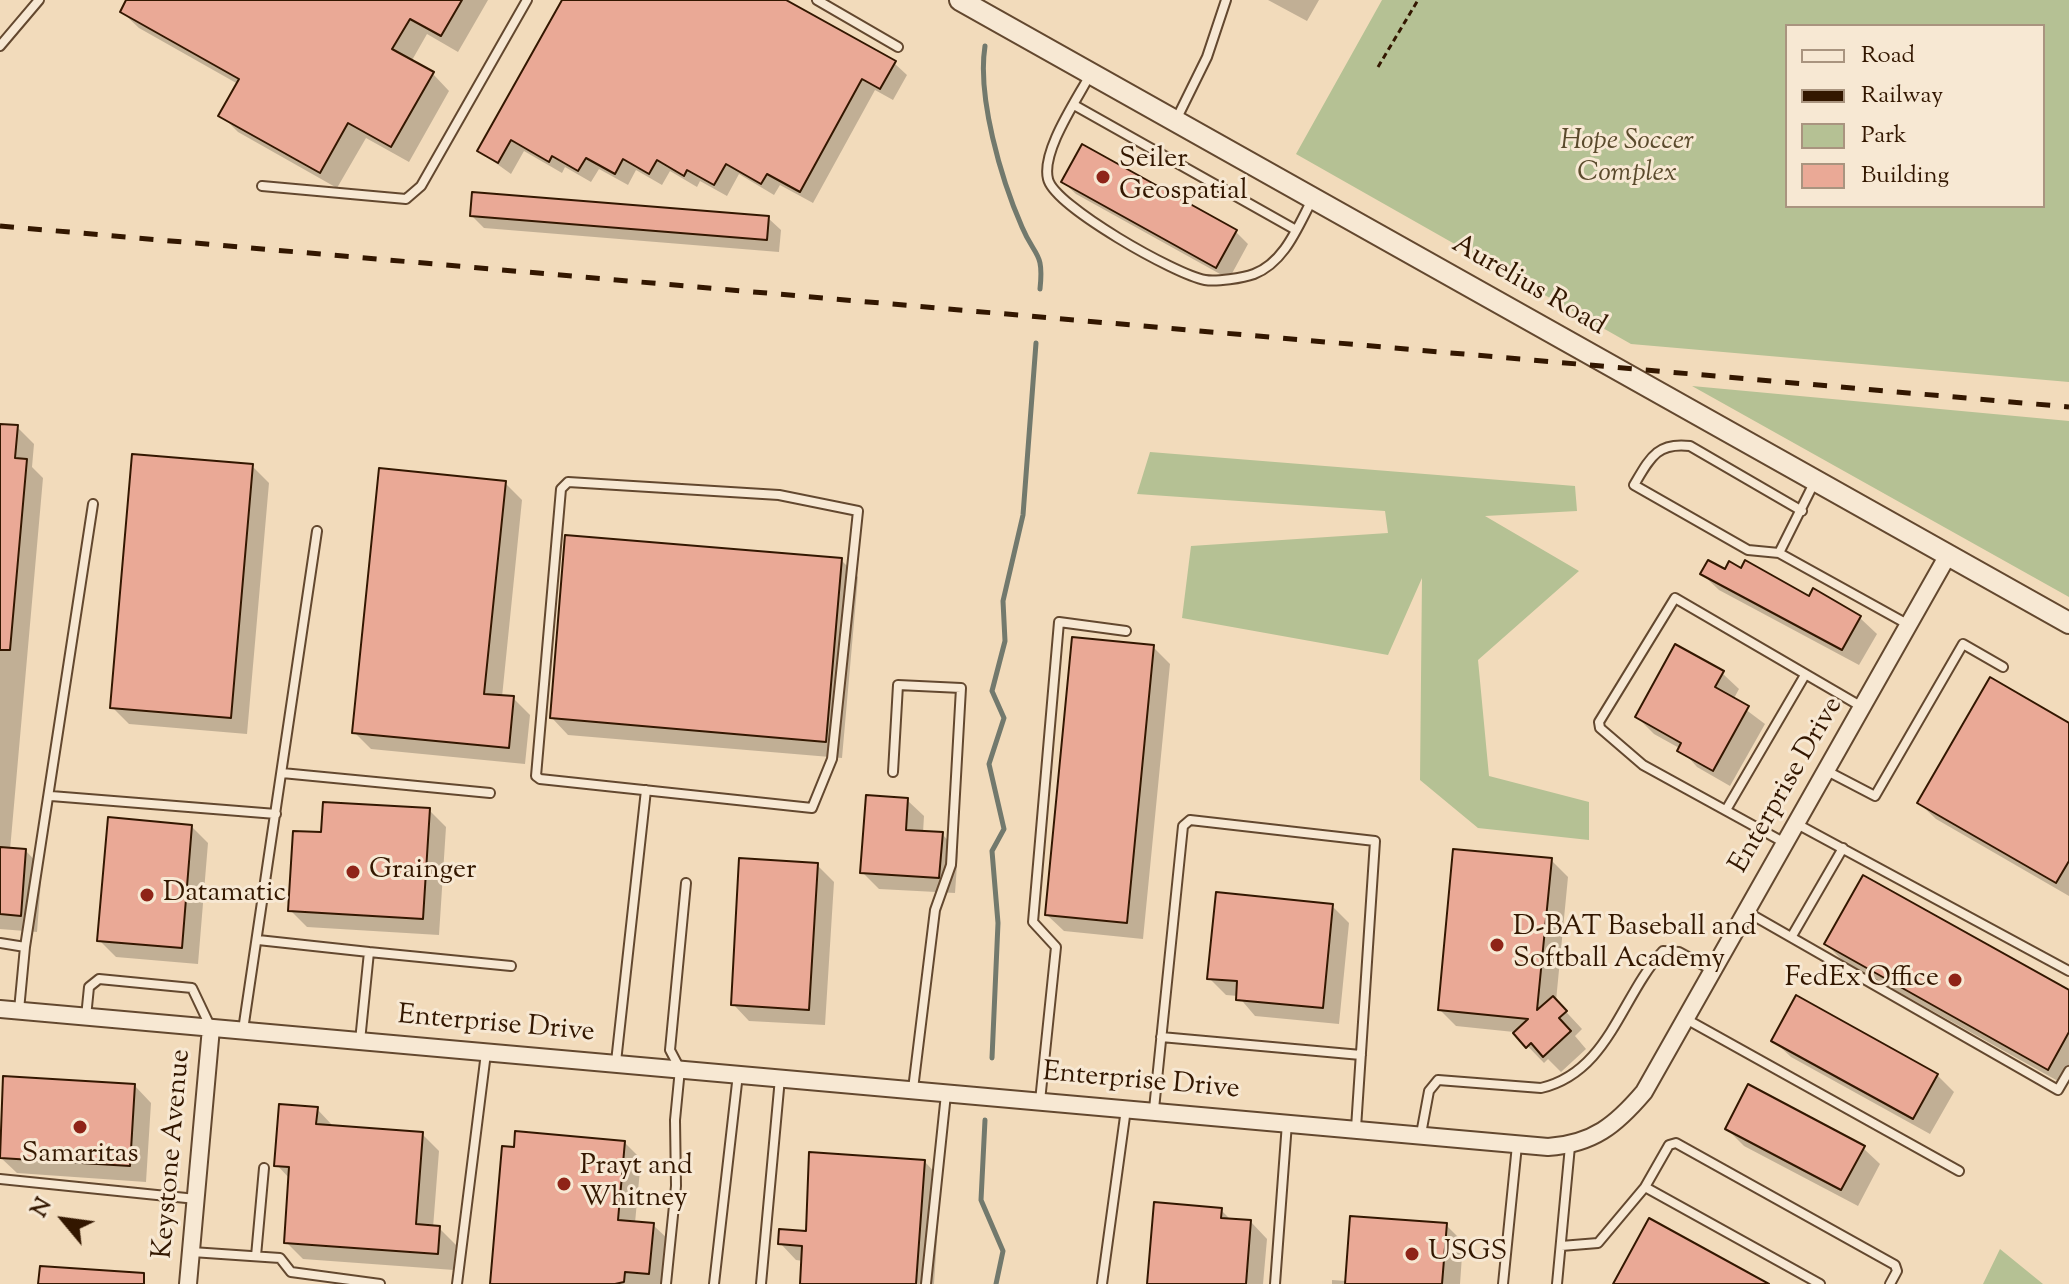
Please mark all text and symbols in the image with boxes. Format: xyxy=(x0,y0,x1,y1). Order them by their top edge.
legend xyxy=(1785,24,2045,208)
text: Road xyxy=(1861,39,1915,73)
text: Railway xyxy=(1861,79,1943,113)
text: Park xyxy=(1861,119,1907,153)
park label: Hope Soccer Complex xyxy=(1560,126,1694,192)
place label: Seiler Geospatial xyxy=(1119,144,1248,210)
text: Building xyxy=(1861,159,1949,193)
marker: Seiler Geospatial xyxy=(1094,168,1112,186)
street label: Aurelius Road xyxy=(1445,229,1611,345)
street label: Enterprise Drive xyxy=(1724,692,1852,880)
place label: Grainger xyxy=(369,855,477,889)
marker: Grainger xyxy=(344,863,362,881)
place label: Datamatic xyxy=(163,878,286,912)
marker: Datamatic xyxy=(138,886,156,904)
place label: D-BAT Baseball and Softball Academy xyxy=(1513,912,1757,978)
marker: D-BAT Baseball and Softball Academy xyxy=(1488,936,1506,954)
place label: FedEx Office xyxy=(1785,963,1939,997)
marker: FedEx Office xyxy=(1946,971,1964,989)
street label: Enterprise Drive xyxy=(396,1001,596,1051)
street label: Keystone Avenue xyxy=(148,1048,200,1260)
street label: Enterprise Drive xyxy=(1041,1058,1241,1108)
marker: Samaritas xyxy=(71,1118,89,1136)
place label: Samaritas xyxy=(21,1139,139,1173)
place label: Prayt and Whitney xyxy=(580,1151,693,1217)
marker: Prayt and Whitney xyxy=(555,1175,573,1193)
north arrow xyxy=(24,1180,104,1260)
text: N xyxy=(25,1193,61,1224)
place label: USGS xyxy=(1428,1237,1507,1271)
marker: USGS xyxy=(1403,1245,1421,1263)

